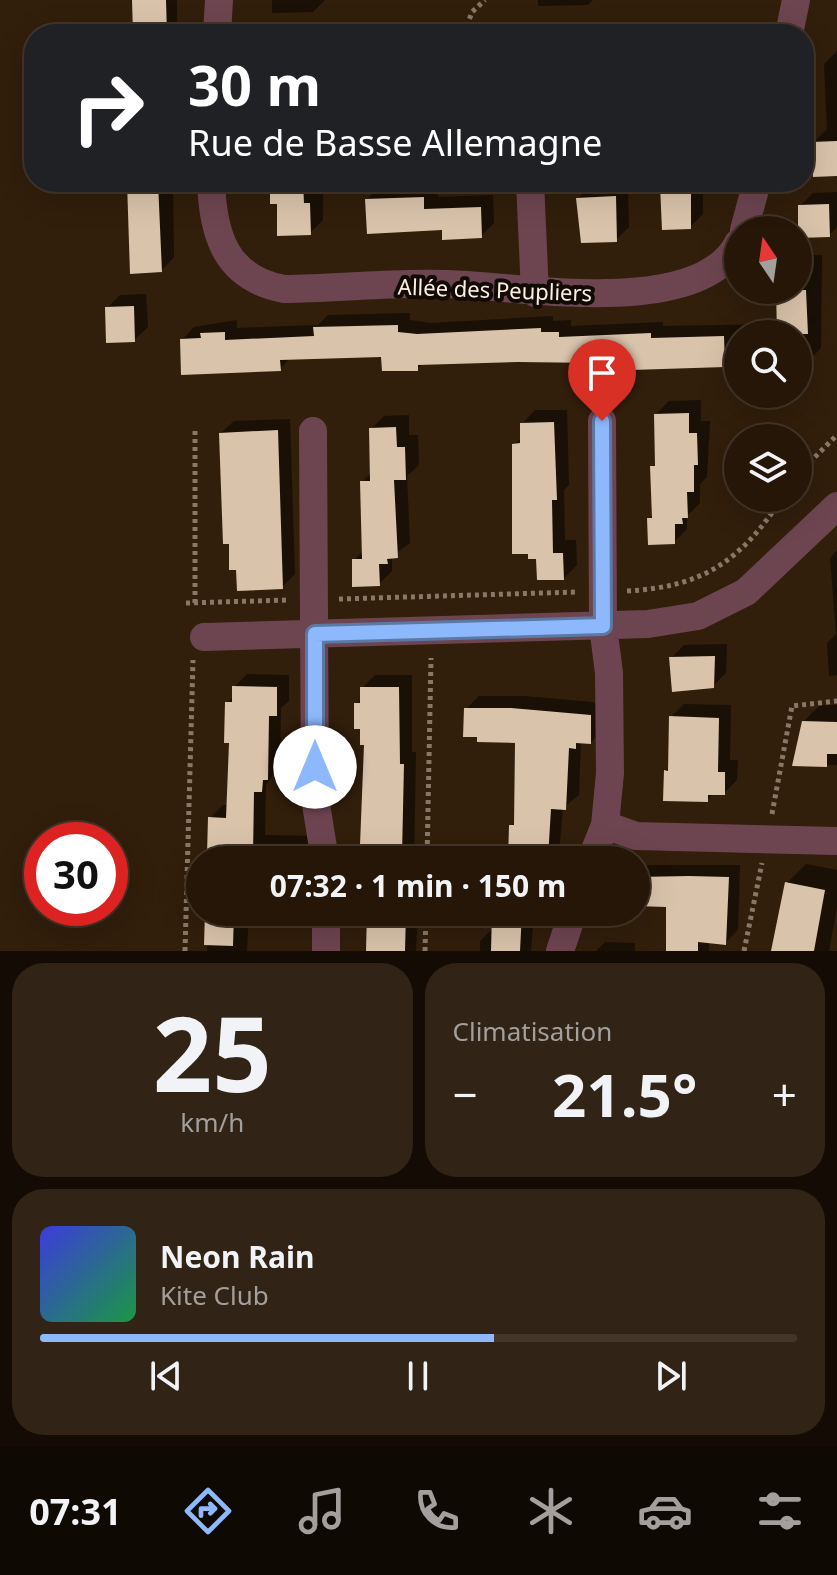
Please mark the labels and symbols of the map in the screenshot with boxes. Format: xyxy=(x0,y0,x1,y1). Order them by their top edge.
north arrow xyxy=(724,216,812,304)
street label: Allée des Peupliers xyxy=(397,271,593,307)
pin xyxy=(568,339,636,421)
position arrow xyxy=(273,725,357,809)
speed limit sign: 30 xyxy=(24,822,128,926)

